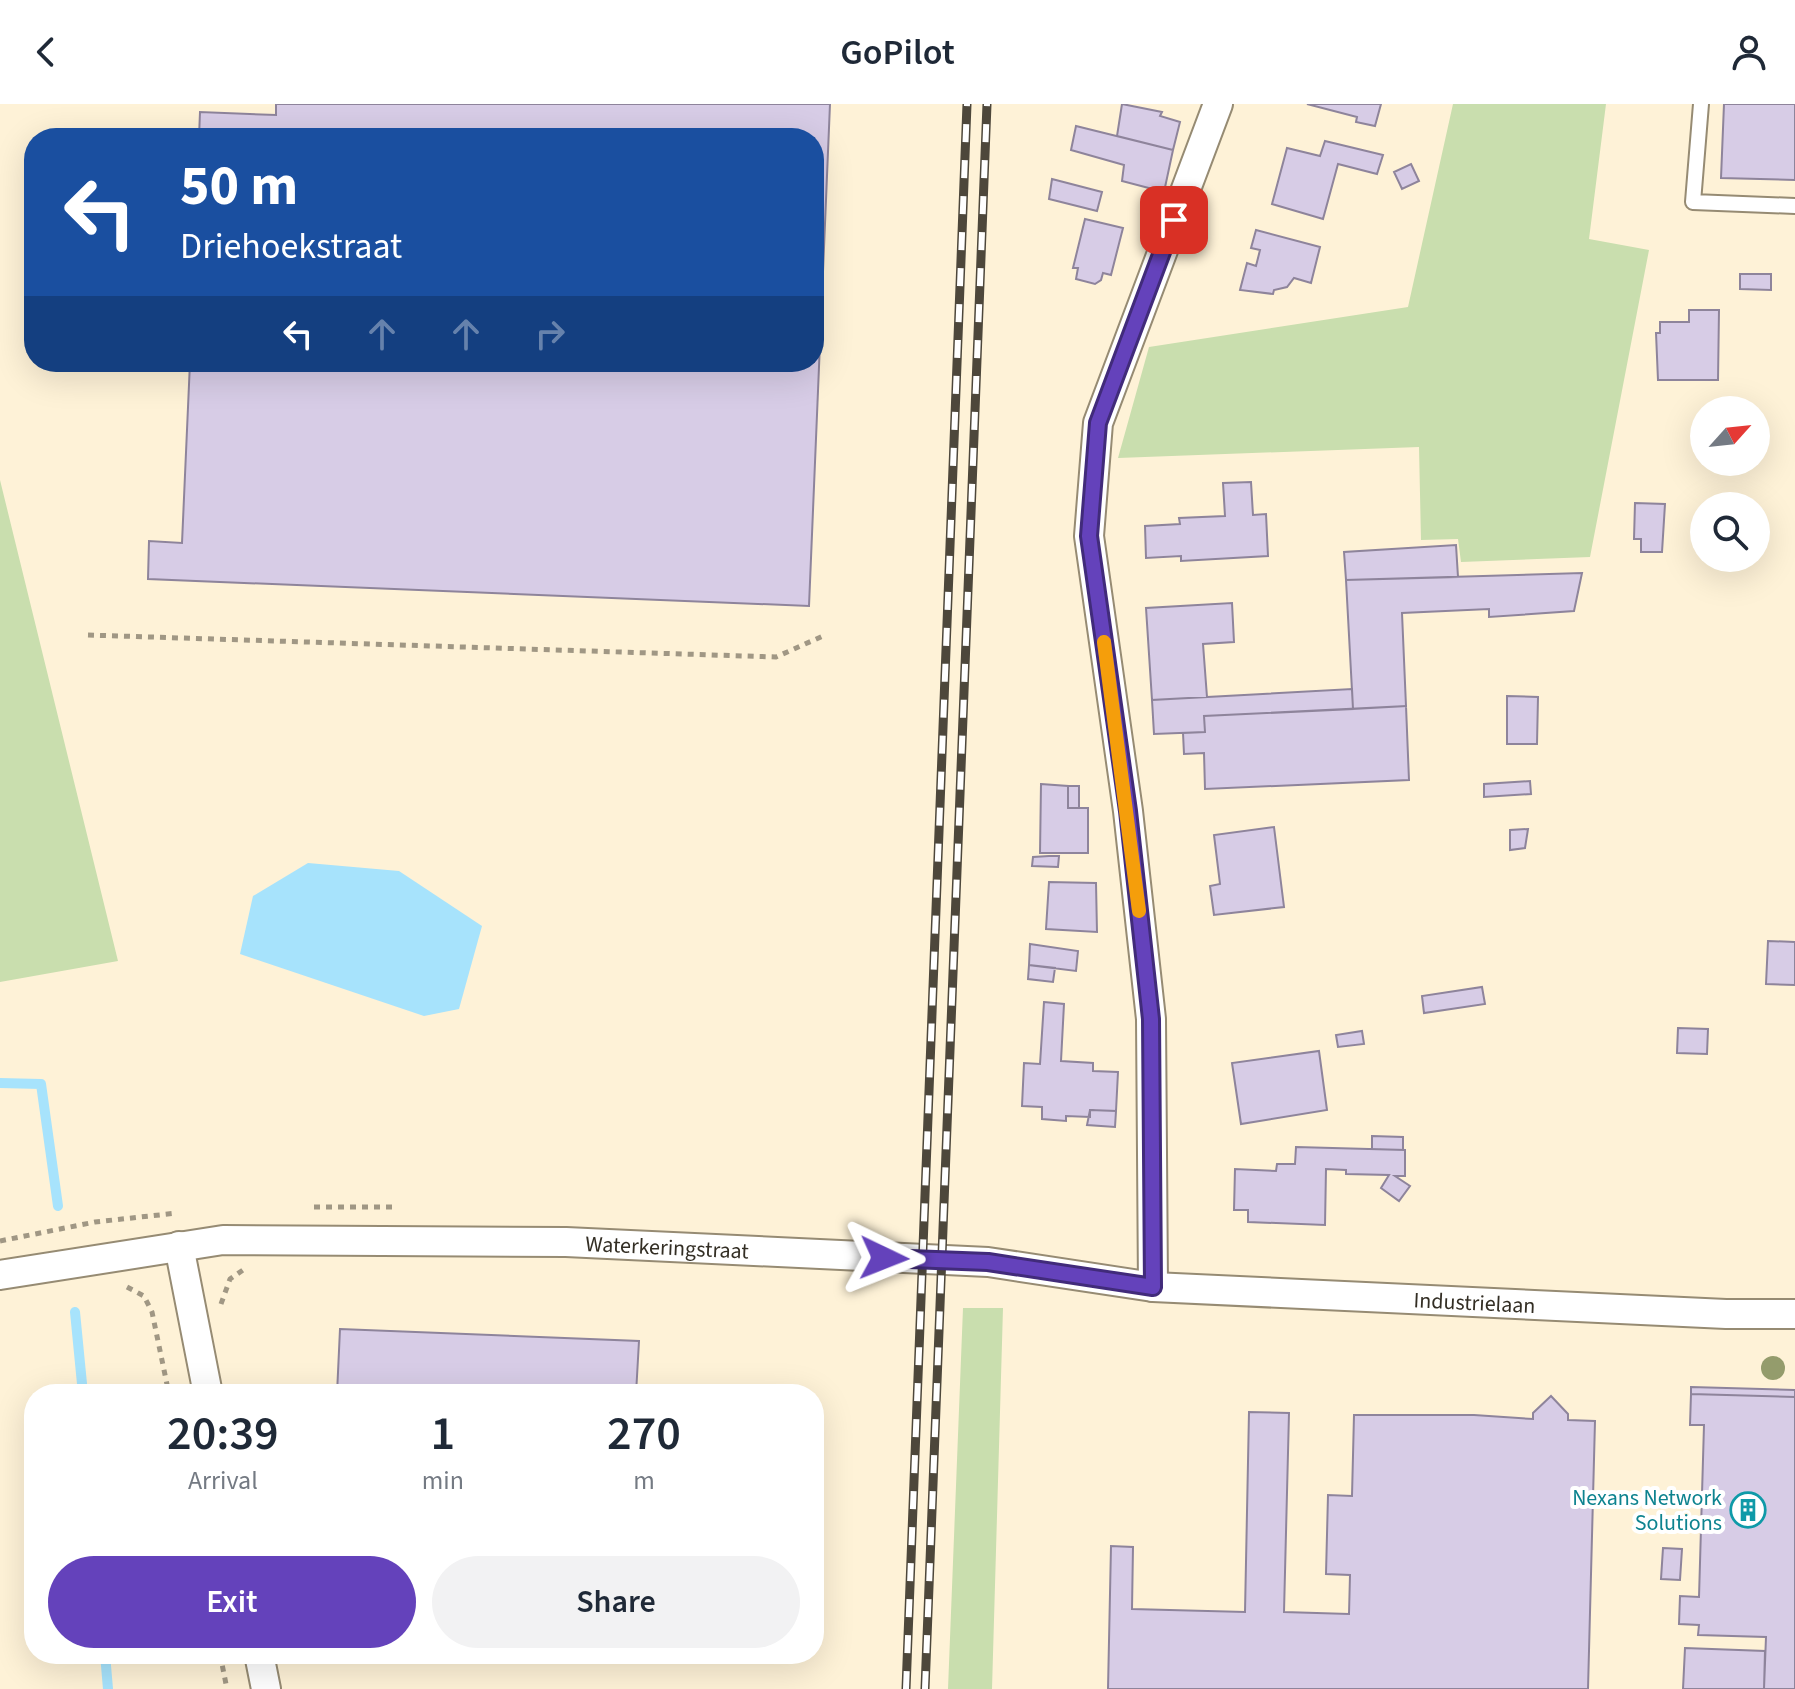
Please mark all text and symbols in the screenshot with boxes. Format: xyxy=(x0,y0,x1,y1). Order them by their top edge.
text: GoPilot xyxy=(840,27,955,78)
icon: back xyxy=(24,30,68,74)
icon: person xyxy=(1727,30,1771,74)
text: 50 m xyxy=(180,147,298,226)
icon: left xyxy=(48,160,152,264)
pin xyxy=(1140,186,1208,254)
icon: arrive xyxy=(1152,198,1196,242)
text: Driehoekstraat xyxy=(180,221,402,272)
icon: left xyxy=(276,312,320,356)
icon: ahead xyxy=(360,312,404,356)
icon: ahead xyxy=(444,312,488,356)
icon: right xyxy=(528,312,572,356)
north arrow xyxy=(1690,396,1770,476)
map controls xyxy=(1690,396,1770,572)
button: search xyxy=(1690,492,1770,572)
position arrow xyxy=(842,1216,926,1300)
street label: Waterkeringstraat xyxy=(585,1228,750,1268)
street label: Industrielaan xyxy=(1413,1284,1536,1322)
text: 20:39 xyxy=(167,1400,279,1468)
text: 1 xyxy=(431,1400,455,1468)
text: 270 xyxy=(607,1400,681,1468)
text: Arrival xyxy=(188,1462,258,1499)
text: min xyxy=(422,1462,464,1499)
text: m xyxy=(633,1462,655,1499)
place label: Nexans Network Solutions xyxy=(1572,1482,1722,1539)
building icon: Nexans Network Solutions xyxy=(1729,1491,1767,1529)
button: Exit xyxy=(48,1556,416,1648)
button: Share xyxy=(432,1556,800,1648)

